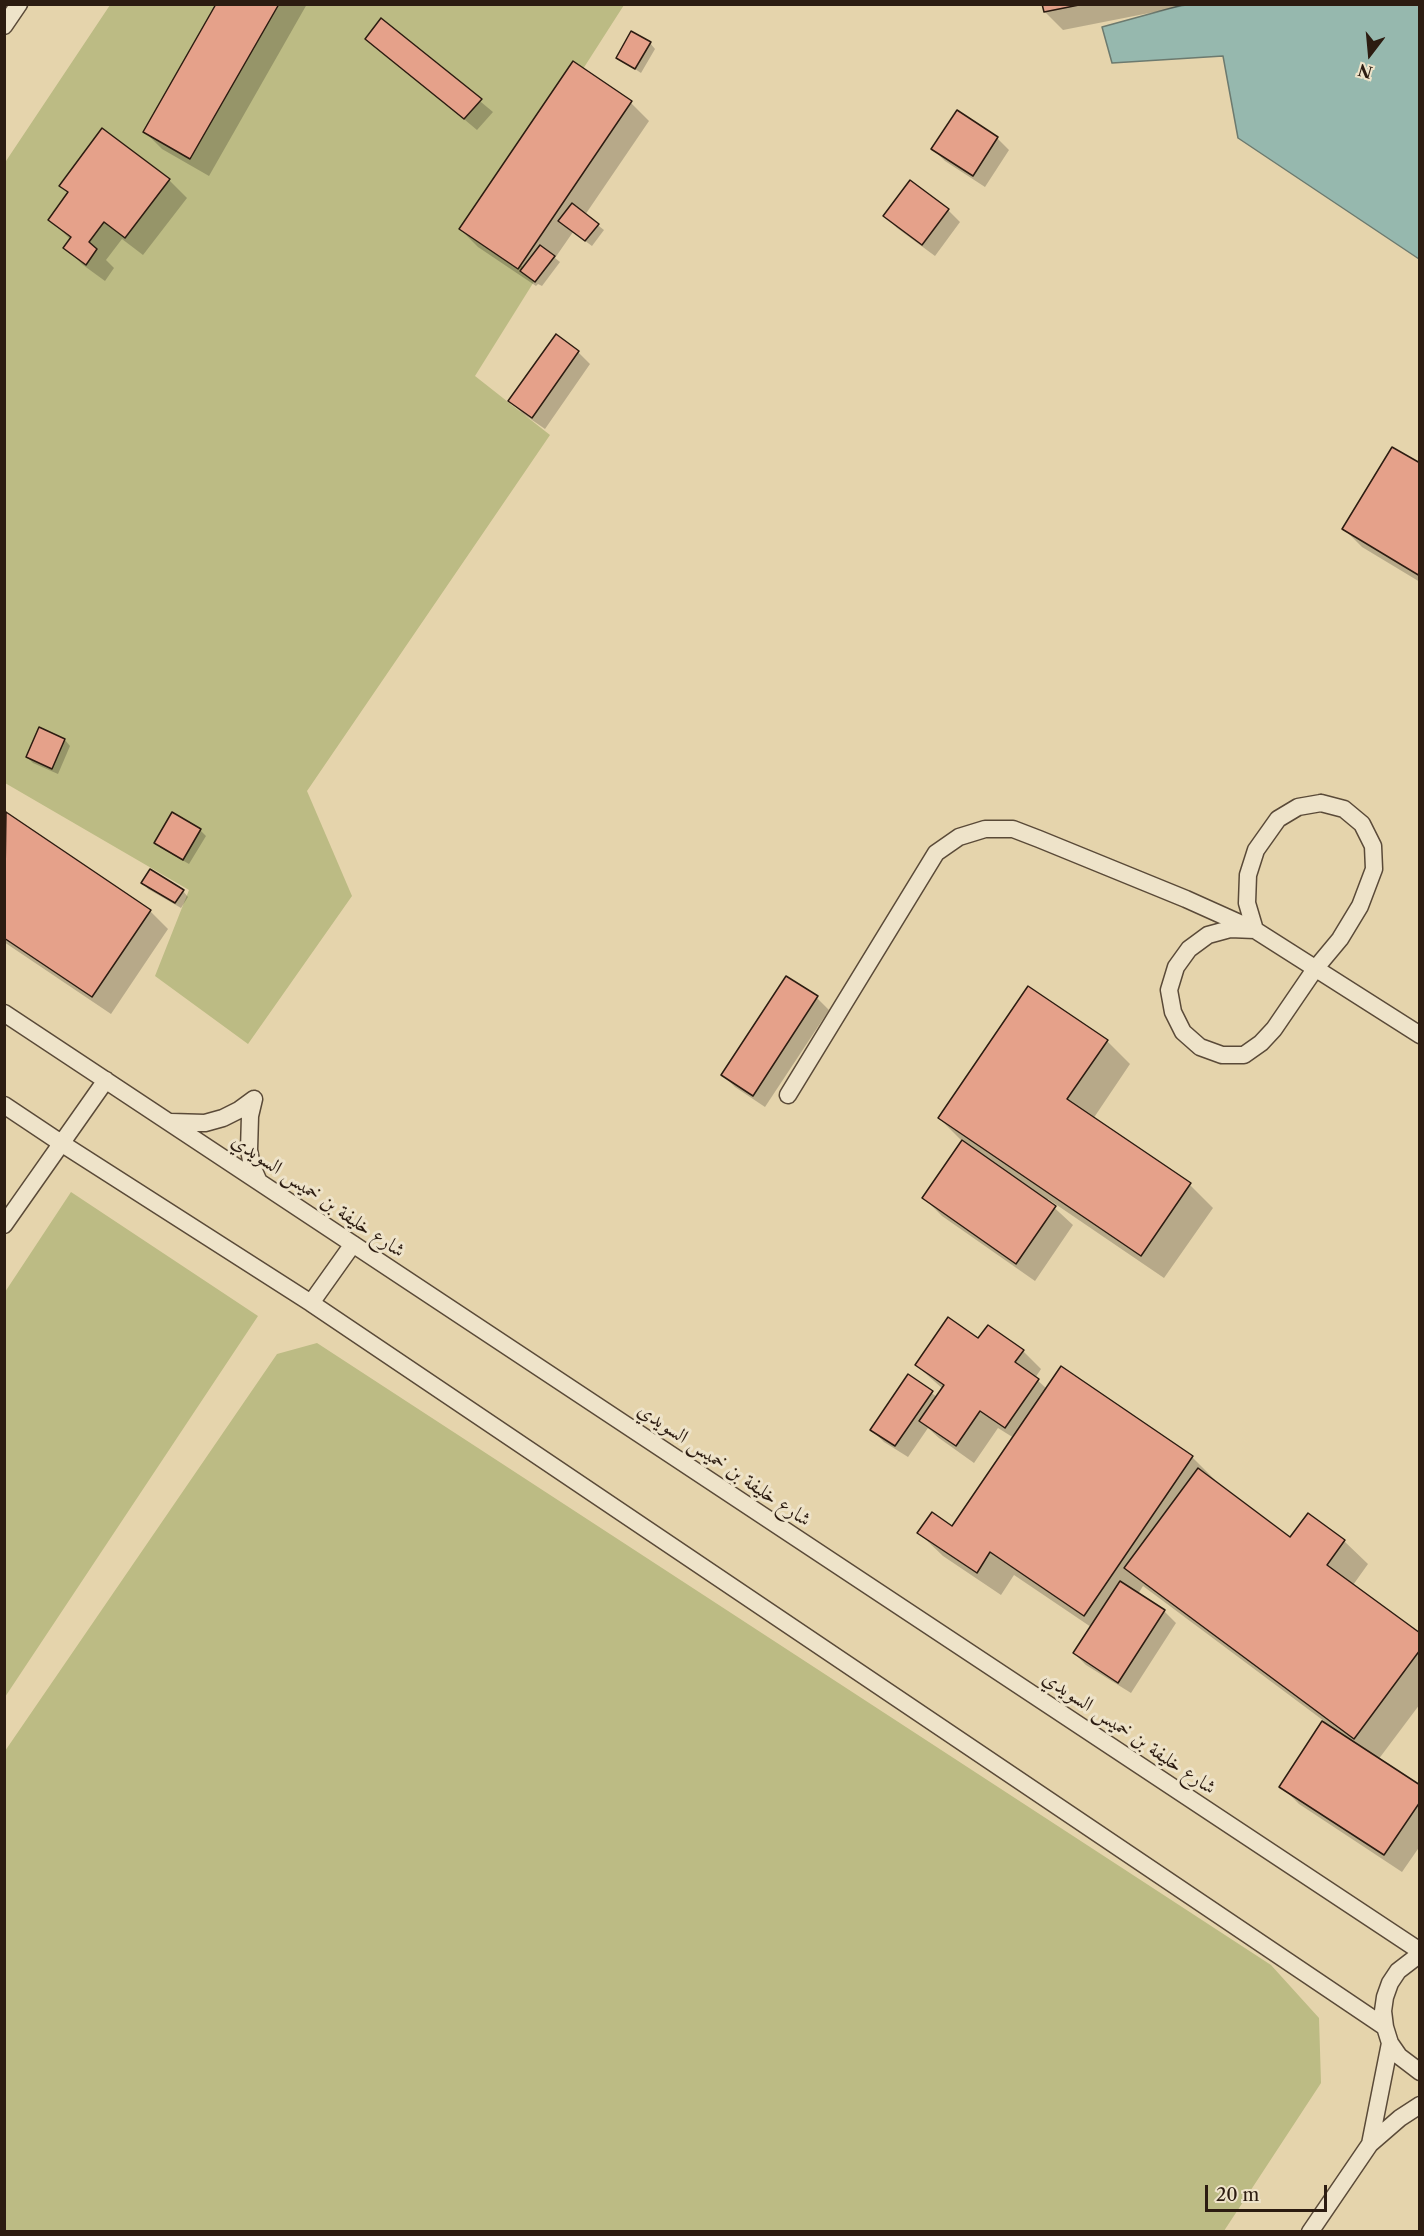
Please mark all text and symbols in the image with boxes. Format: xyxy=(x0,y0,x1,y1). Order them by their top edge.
north arrow xyxy=(1340,24,1400,84)
text: N xyxy=(1356,60,1374,83)
street label: شارع خليفة بن خميس السويدي xyxy=(227,1129,409,1263)
street label: شارع خليفة بن خميس السويدي xyxy=(633,1398,815,1532)
street label: شارع خليفة بن خميس السويدي xyxy=(1038,1666,1220,1800)
scale bar xyxy=(1208,2173,1330,2211)
text: 20 m xyxy=(1216,2184,1259,2206)

